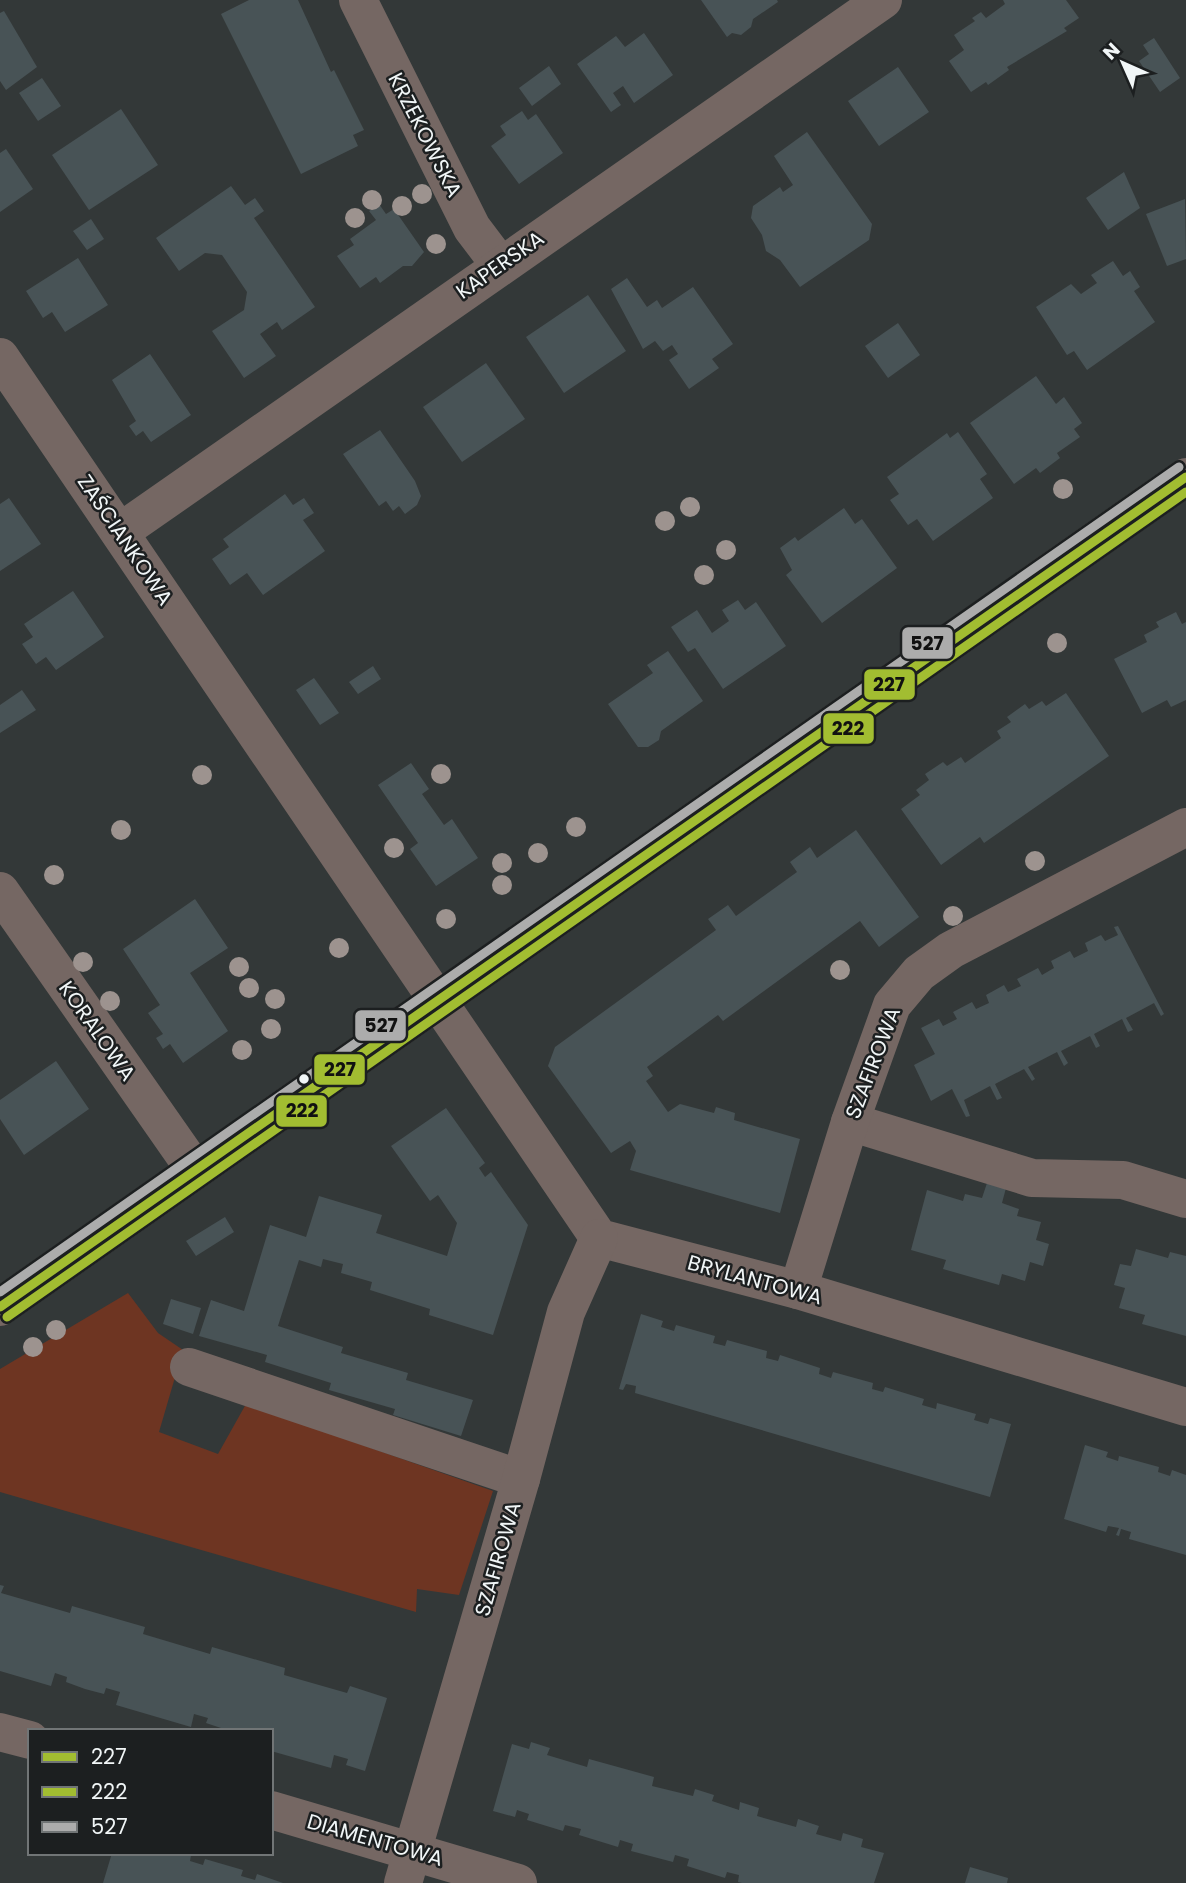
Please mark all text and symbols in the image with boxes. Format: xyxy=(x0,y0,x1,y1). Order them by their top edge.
north arrow xyxy=(1088,28,1158,98)
text: N xyxy=(1097,37,1126,66)
street label: KRZEKOWSKA xyxy=(382,68,469,202)
street label: KAPERSKA xyxy=(450,224,550,306)
street label: ZAŚCIANKOWA xyxy=(71,469,180,611)
line badge: 527 xyxy=(901,626,954,660)
text: 527 xyxy=(910,630,944,657)
line badge: 227 xyxy=(863,668,916,701)
text: 227 xyxy=(873,671,905,698)
line badge: 222 xyxy=(822,712,875,745)
text: 222 xyxy=(832,715,864,742)
street label: KORALOWA xyxy=(52,975,143,1087)
street label: SZAFIROWA xyxy=(838,1003,907,1123)
line badge: 527 xyxy=(354,1009,407,1042)
text: 527 xyxy=(364,1012,398,1039)
line badge: 227 xyxy=(313,1053,366,1086)
text: 227 xyxy=(324,1056,356,1083)
unlabelled marker xyxy=(297,1072,311,1086)
line badge: 222 xyxy=(275,1094,328,1128)
text: 222 xyxy=(286,1097,318,1124)
street label: BRYLANTOWA xyxy=(685,1248,826,1311)
street label: SZAFIROWA xyxy=(467,1498,528,1619)
legend xyxy=(28,1729,273,1855)
text: 227 xyxy=(91,1742,127,1771)
text: 222 xyxy=(91,1777,127,1806)
street label: DIAMENTOWA xyxy=(304,1806,447,1873)
text: 527 xyxy=(91,1812,128,1841)

